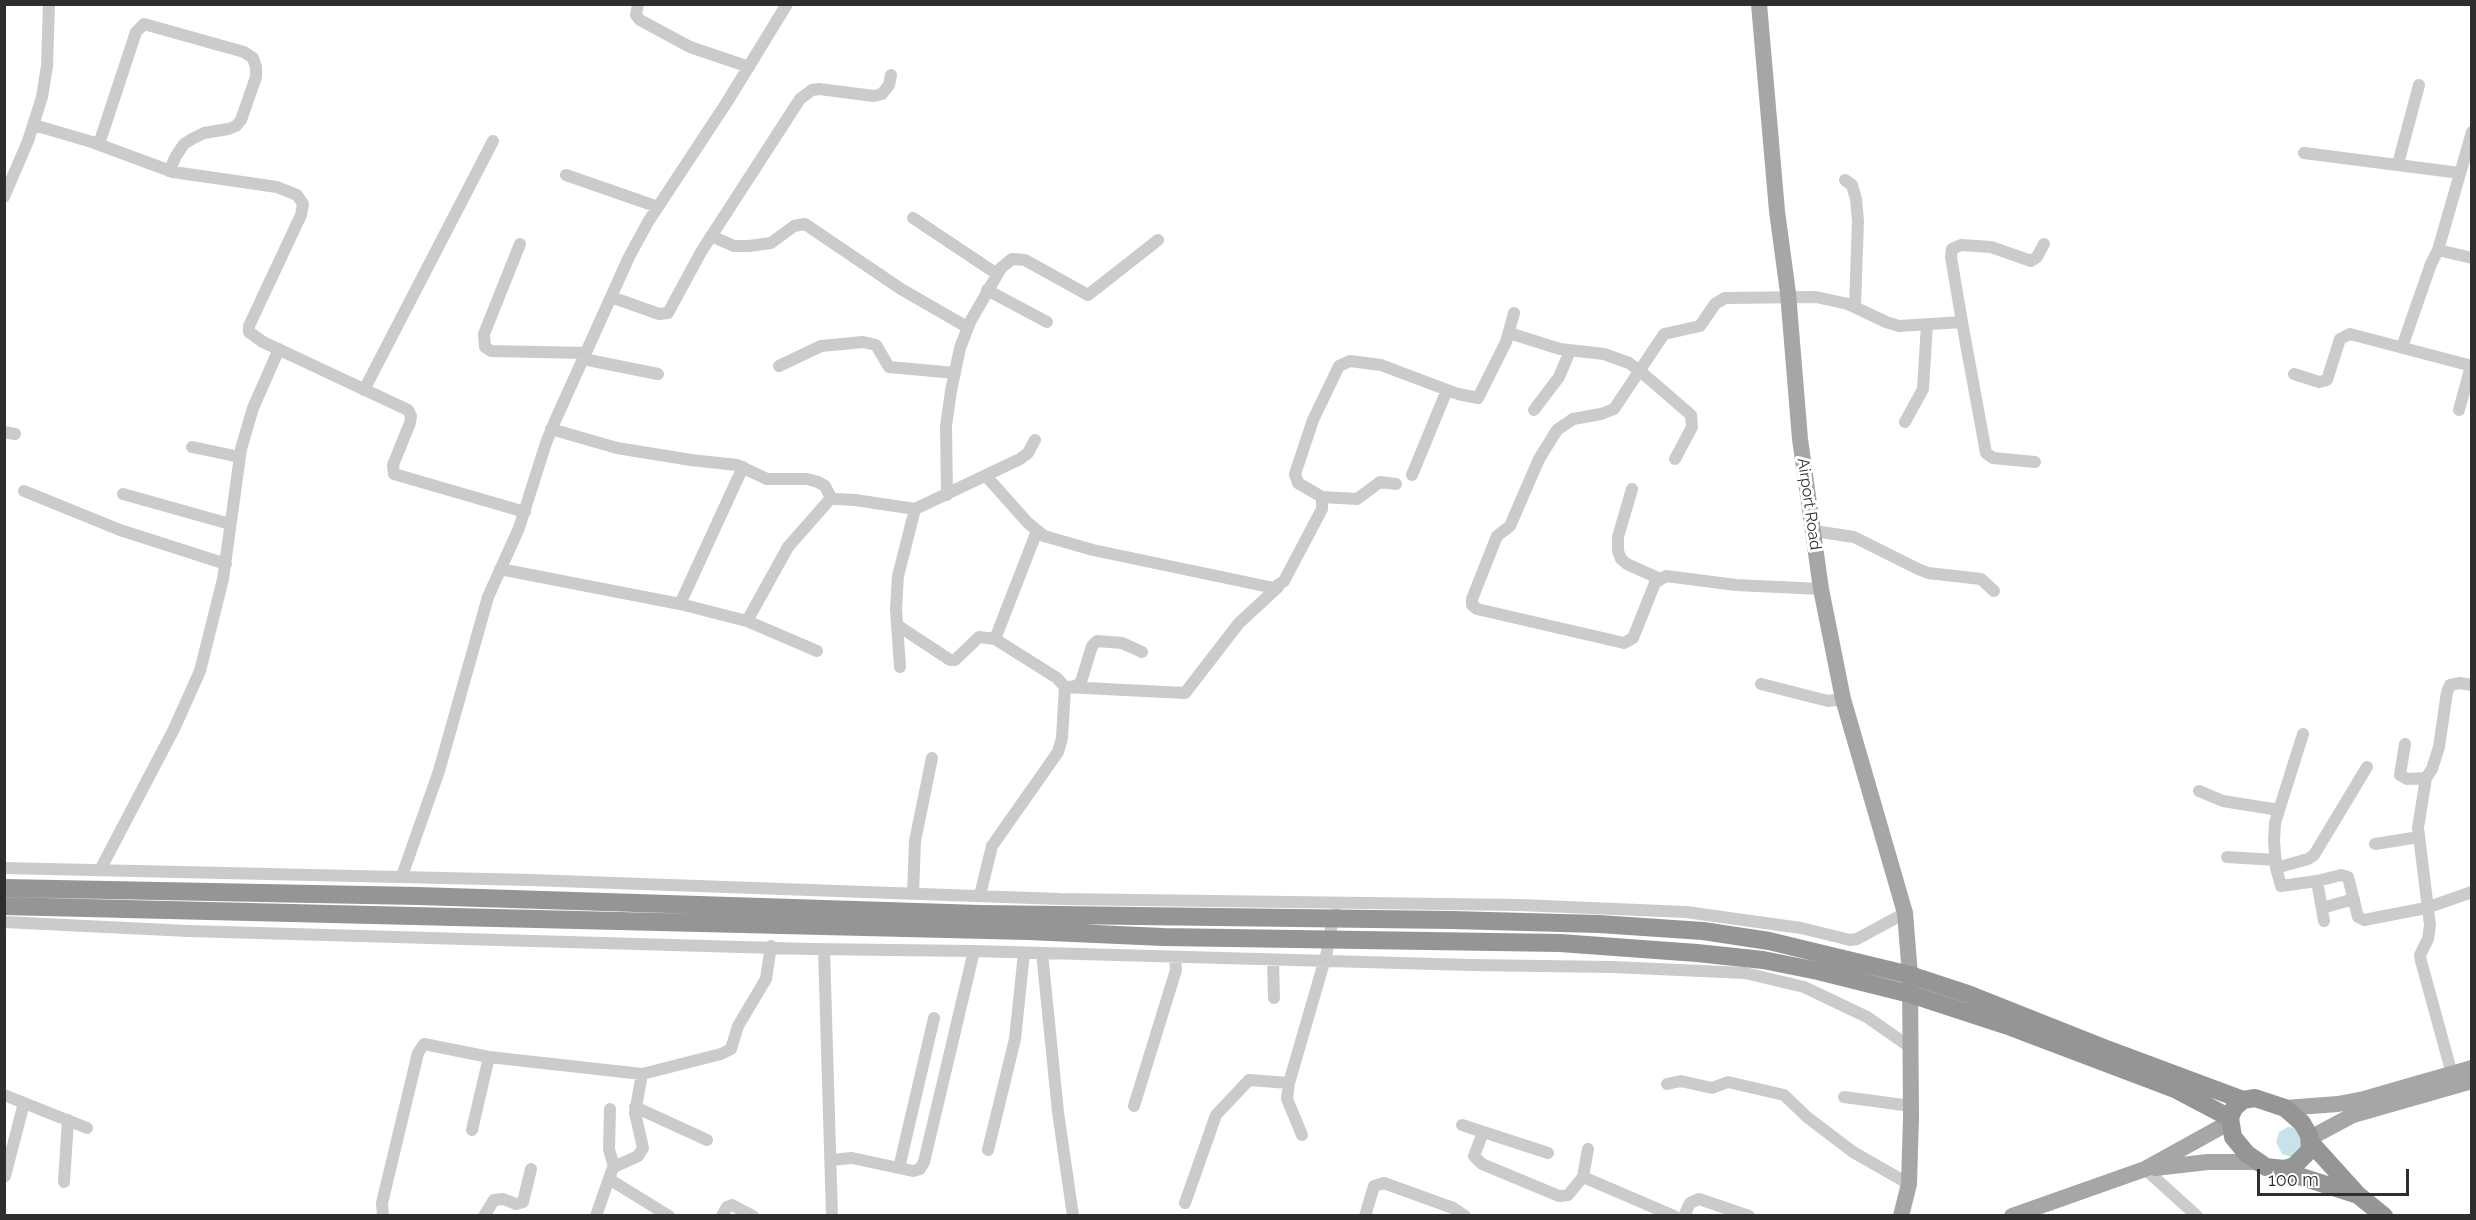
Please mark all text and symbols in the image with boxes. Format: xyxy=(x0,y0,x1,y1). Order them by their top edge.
street label: Airport Road xyxy=(1793,457,1825,551)
scale bar xyxy=(2260,1157,2412,1195)
text: 100 m xyxy=(2268,1169,2319,1190)

